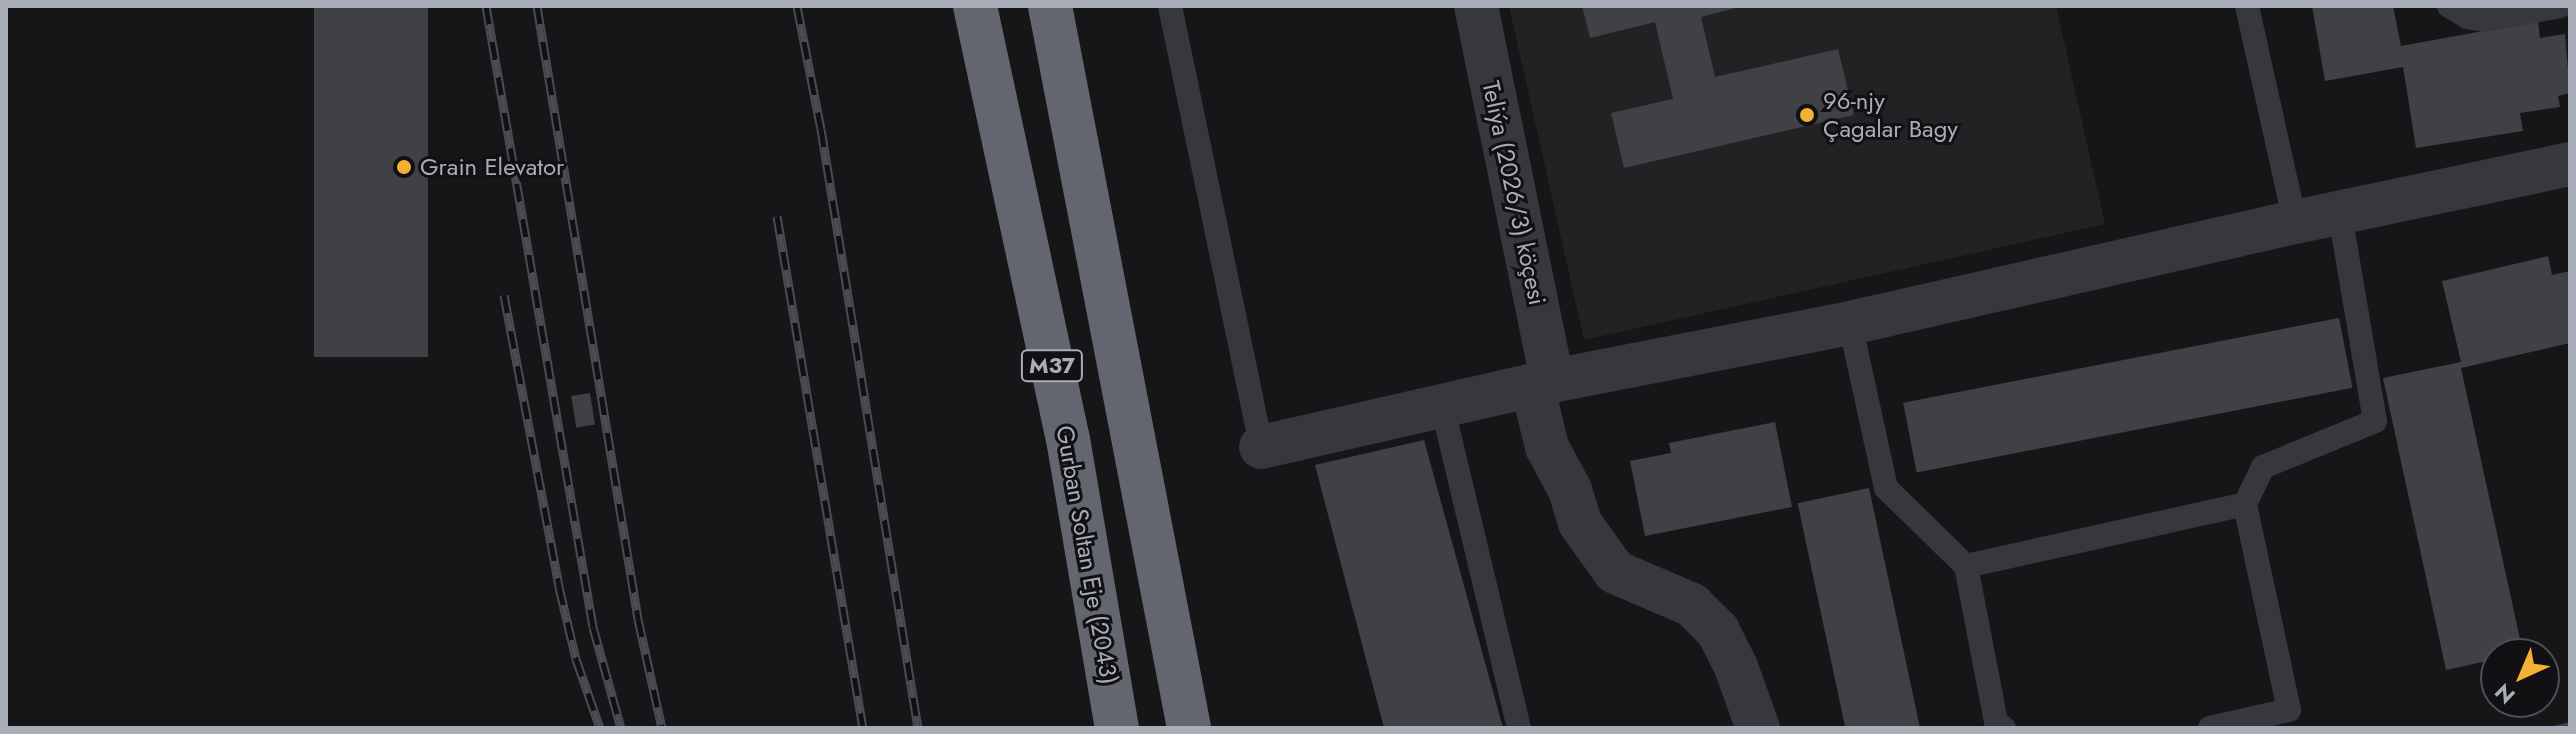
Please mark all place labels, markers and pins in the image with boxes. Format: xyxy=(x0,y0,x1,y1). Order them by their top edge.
place label: 96-njy Çagalar Bagy xyxy=(1823,87,1958,143)
marker: 96-njy Çagalar Bagy xyxy=(1798,106,1816,124)
place label: Grain Elevator xyxy=(420,153,564,181)
marker: Grain Elevator xyxy=(395,158,413,176)

